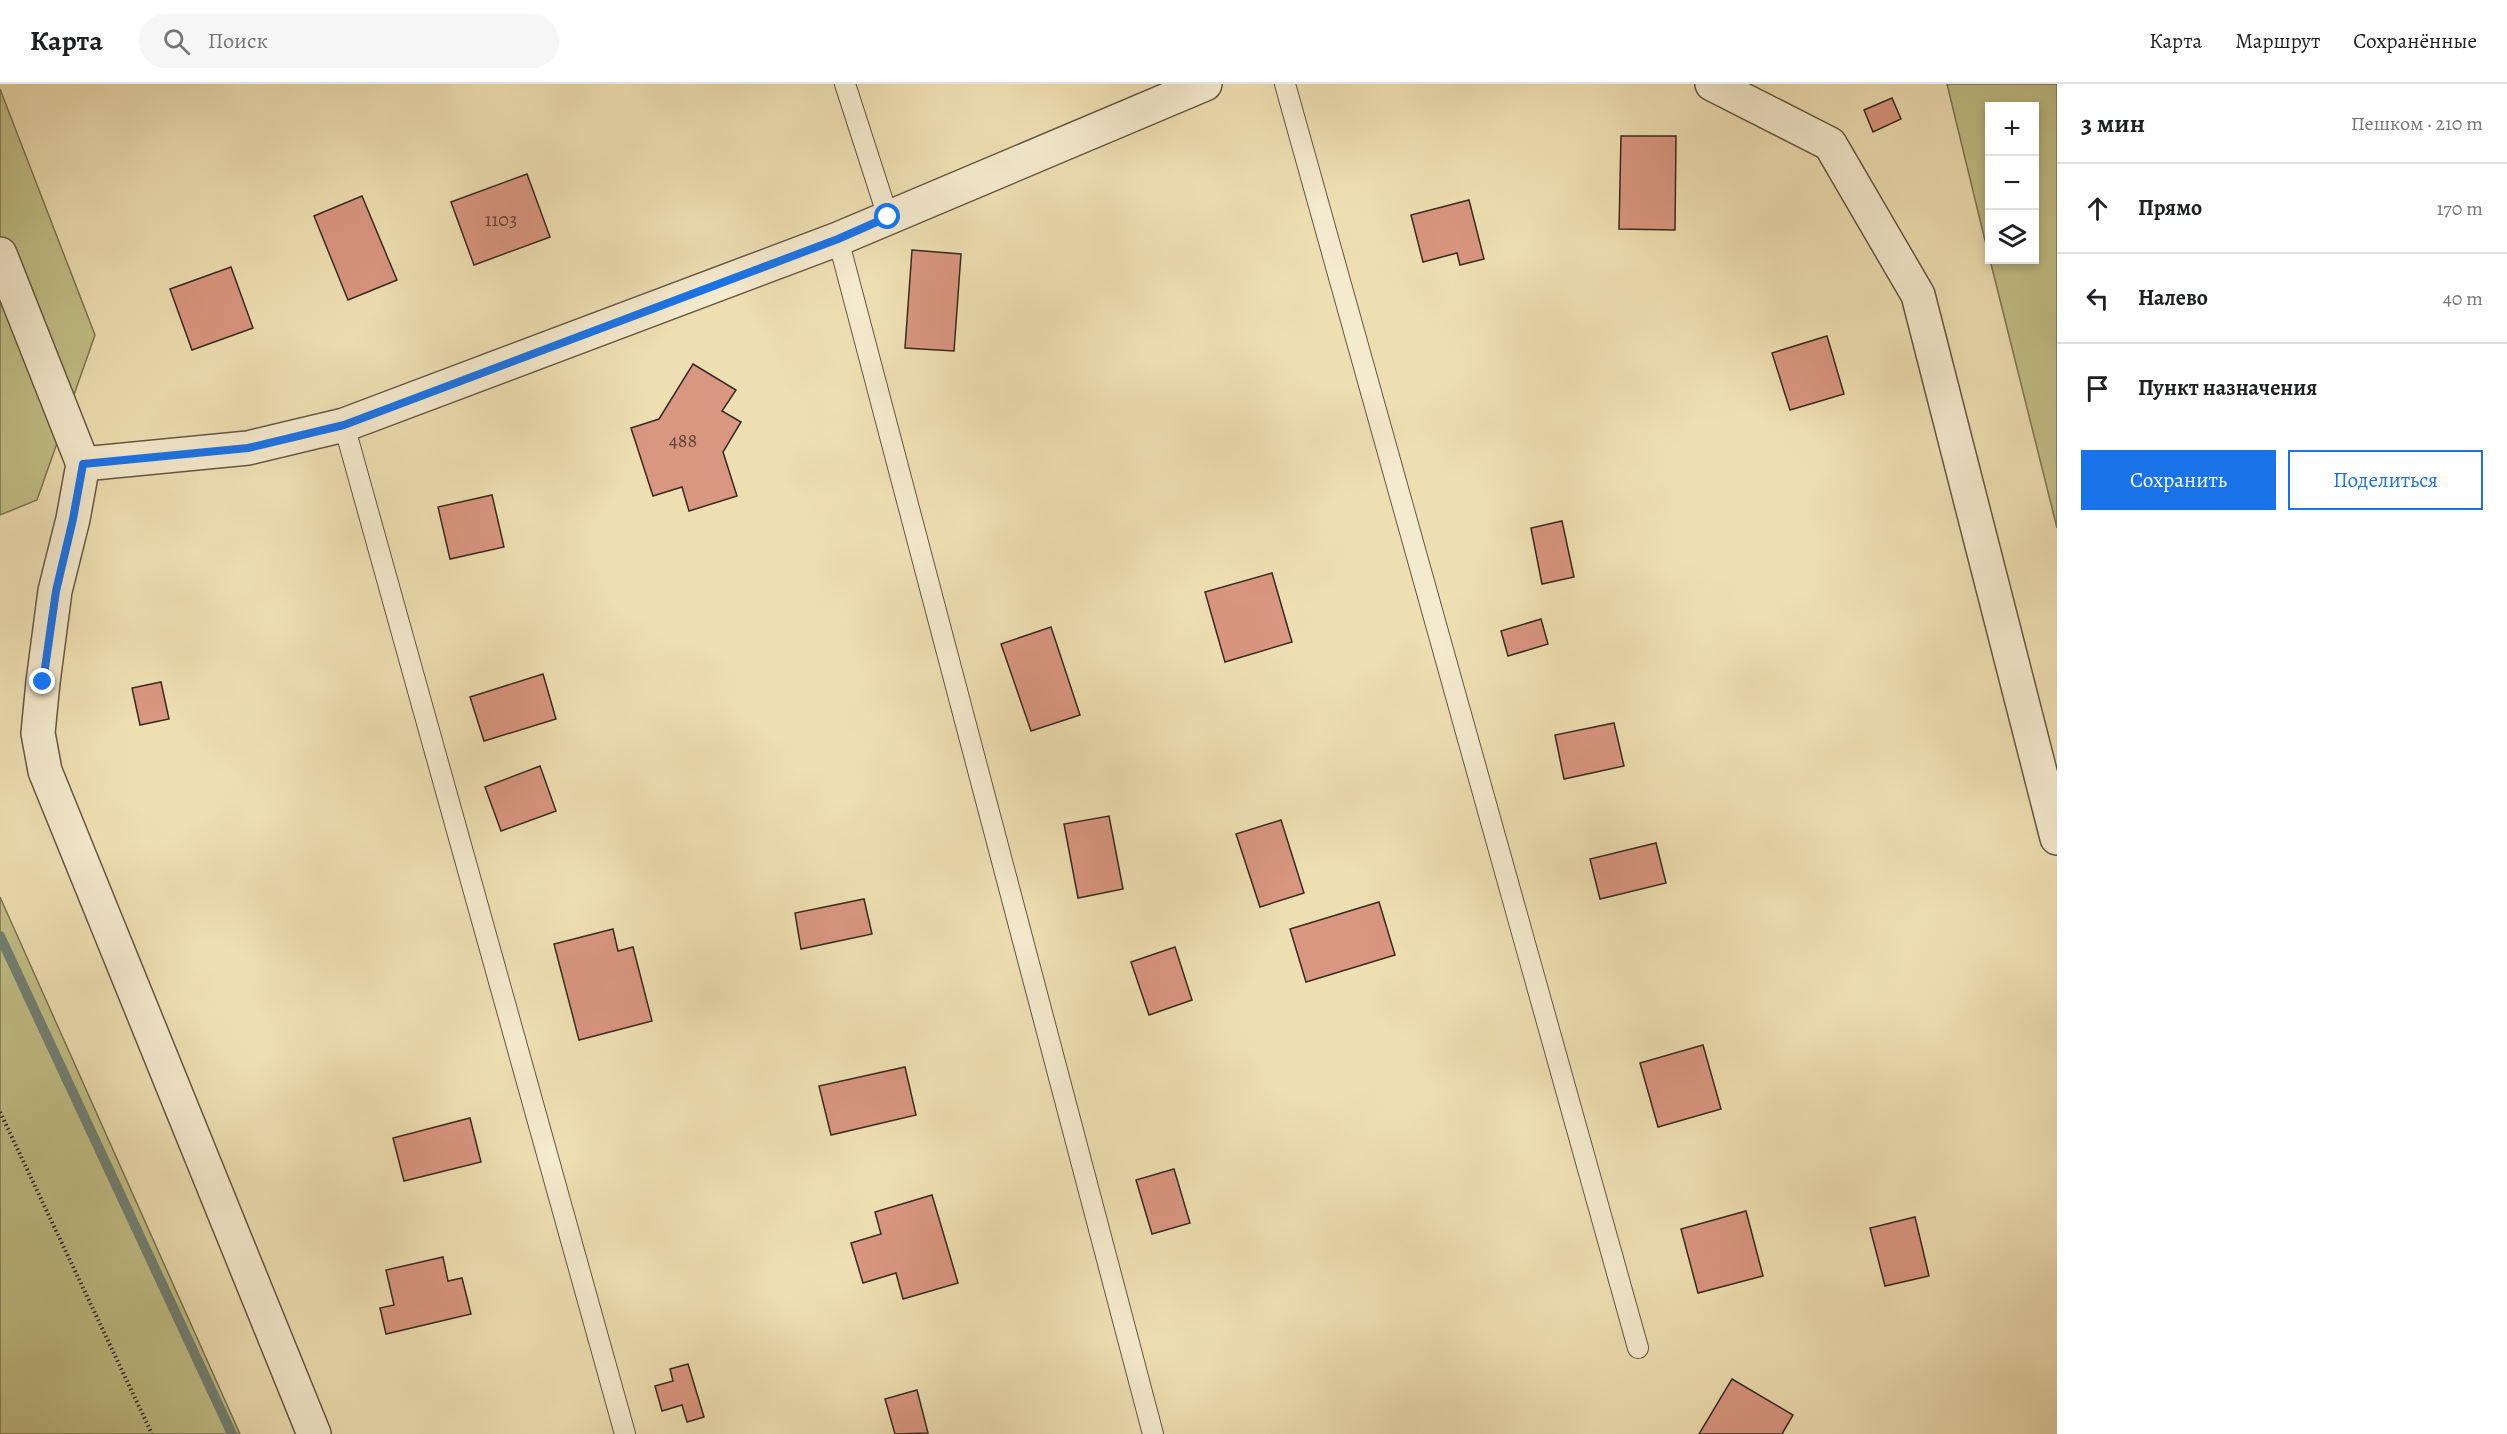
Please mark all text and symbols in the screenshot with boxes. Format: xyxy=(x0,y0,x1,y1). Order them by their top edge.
search box xyxy=(139,14,559,68)
text: Карта xyxy=(30,22,103,60)
icon: search xyxy=(160,25,193,58)
text: Поиск xyxy=(208,26,268,56)
text: Карта xyxy=(2149,27,2202,55)
text: Маршрут xyxy=(2235,27,2320,55)
text: Сохранённые xyxy=(2353,27,2477,55)
map controls xyxy=(1985,102,2039,264)
button: + xyxy=(1985,102,2039,156)
text: 3 мин xyxy=(2081,106,2145,141)
text: Пешком · 210 m xyxy=(2351,110,2483,137)
button: − xyxy=(1985,156,2039,210)
icon: ahead xyxy=(2081,192,2114,225)
text: Прямо xyxy=(2138,193,2202,223)
text: 170 m xyxy=(2437,195,2483,222)
route start xyxy=(874,203,900,229)
house number: 1103 xyxy=(485,206,517,233)
button: layers xyxy=(1985,210,2039,264)
icon: left xyxy=(2081,282,2114,315)
text: Налево xyxy=(2138,283,2208,313)
text: 40 m xyxy=(2443,285,2483,312)
icon: arrive xyxy=(2081,372,2114,405)
text: Пункт назначения xyxy=(2138,373,2317,403)
house number: 488 xyxy=(669,427,697,454)
button: Сохранить xyxy=(2081,450,2276,510)
button: Поделиться xyxy=(2288,450,2483,510)
route end xyxy=(29,668,55,694)

